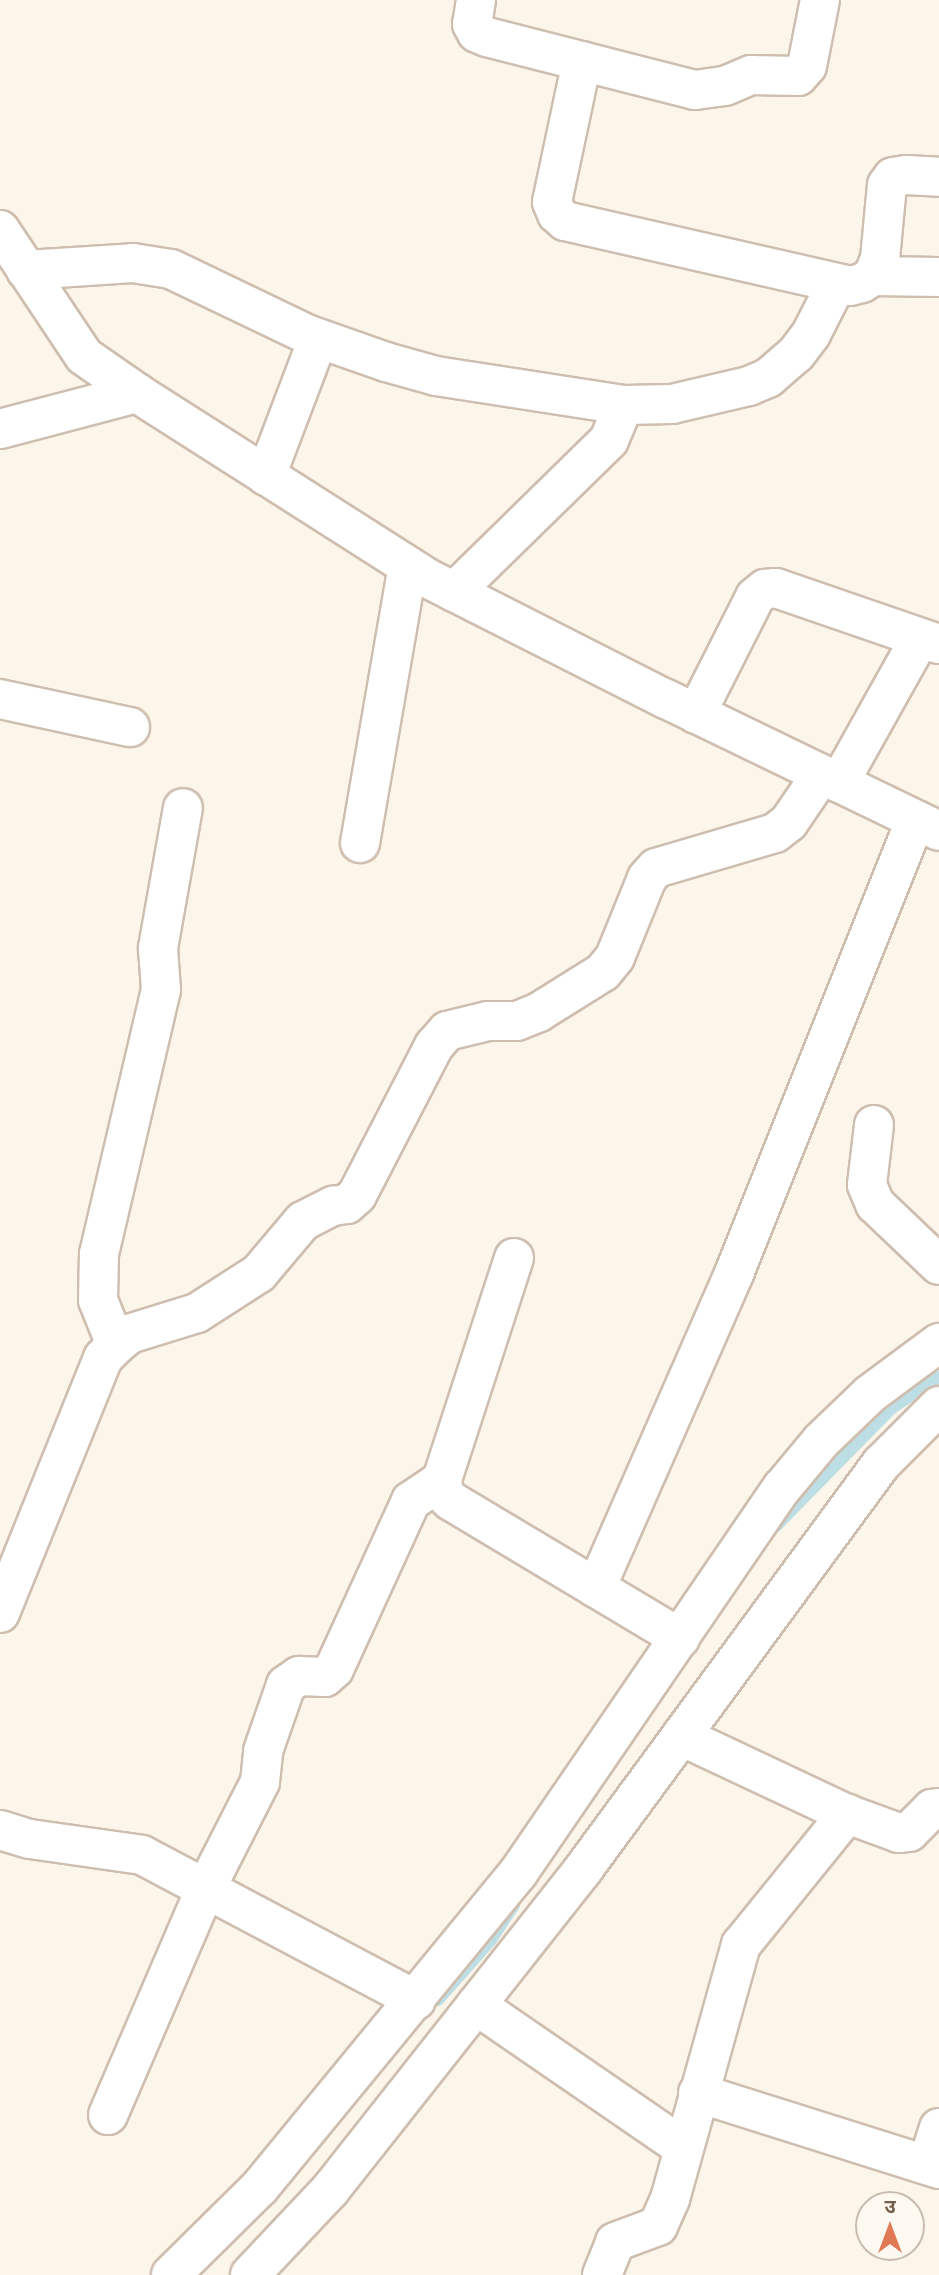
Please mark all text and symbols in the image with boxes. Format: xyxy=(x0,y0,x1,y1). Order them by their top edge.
north arrow xyxy=(855,2191,925,2261)
text: उ xyxy=(884,2194,896,2219)

